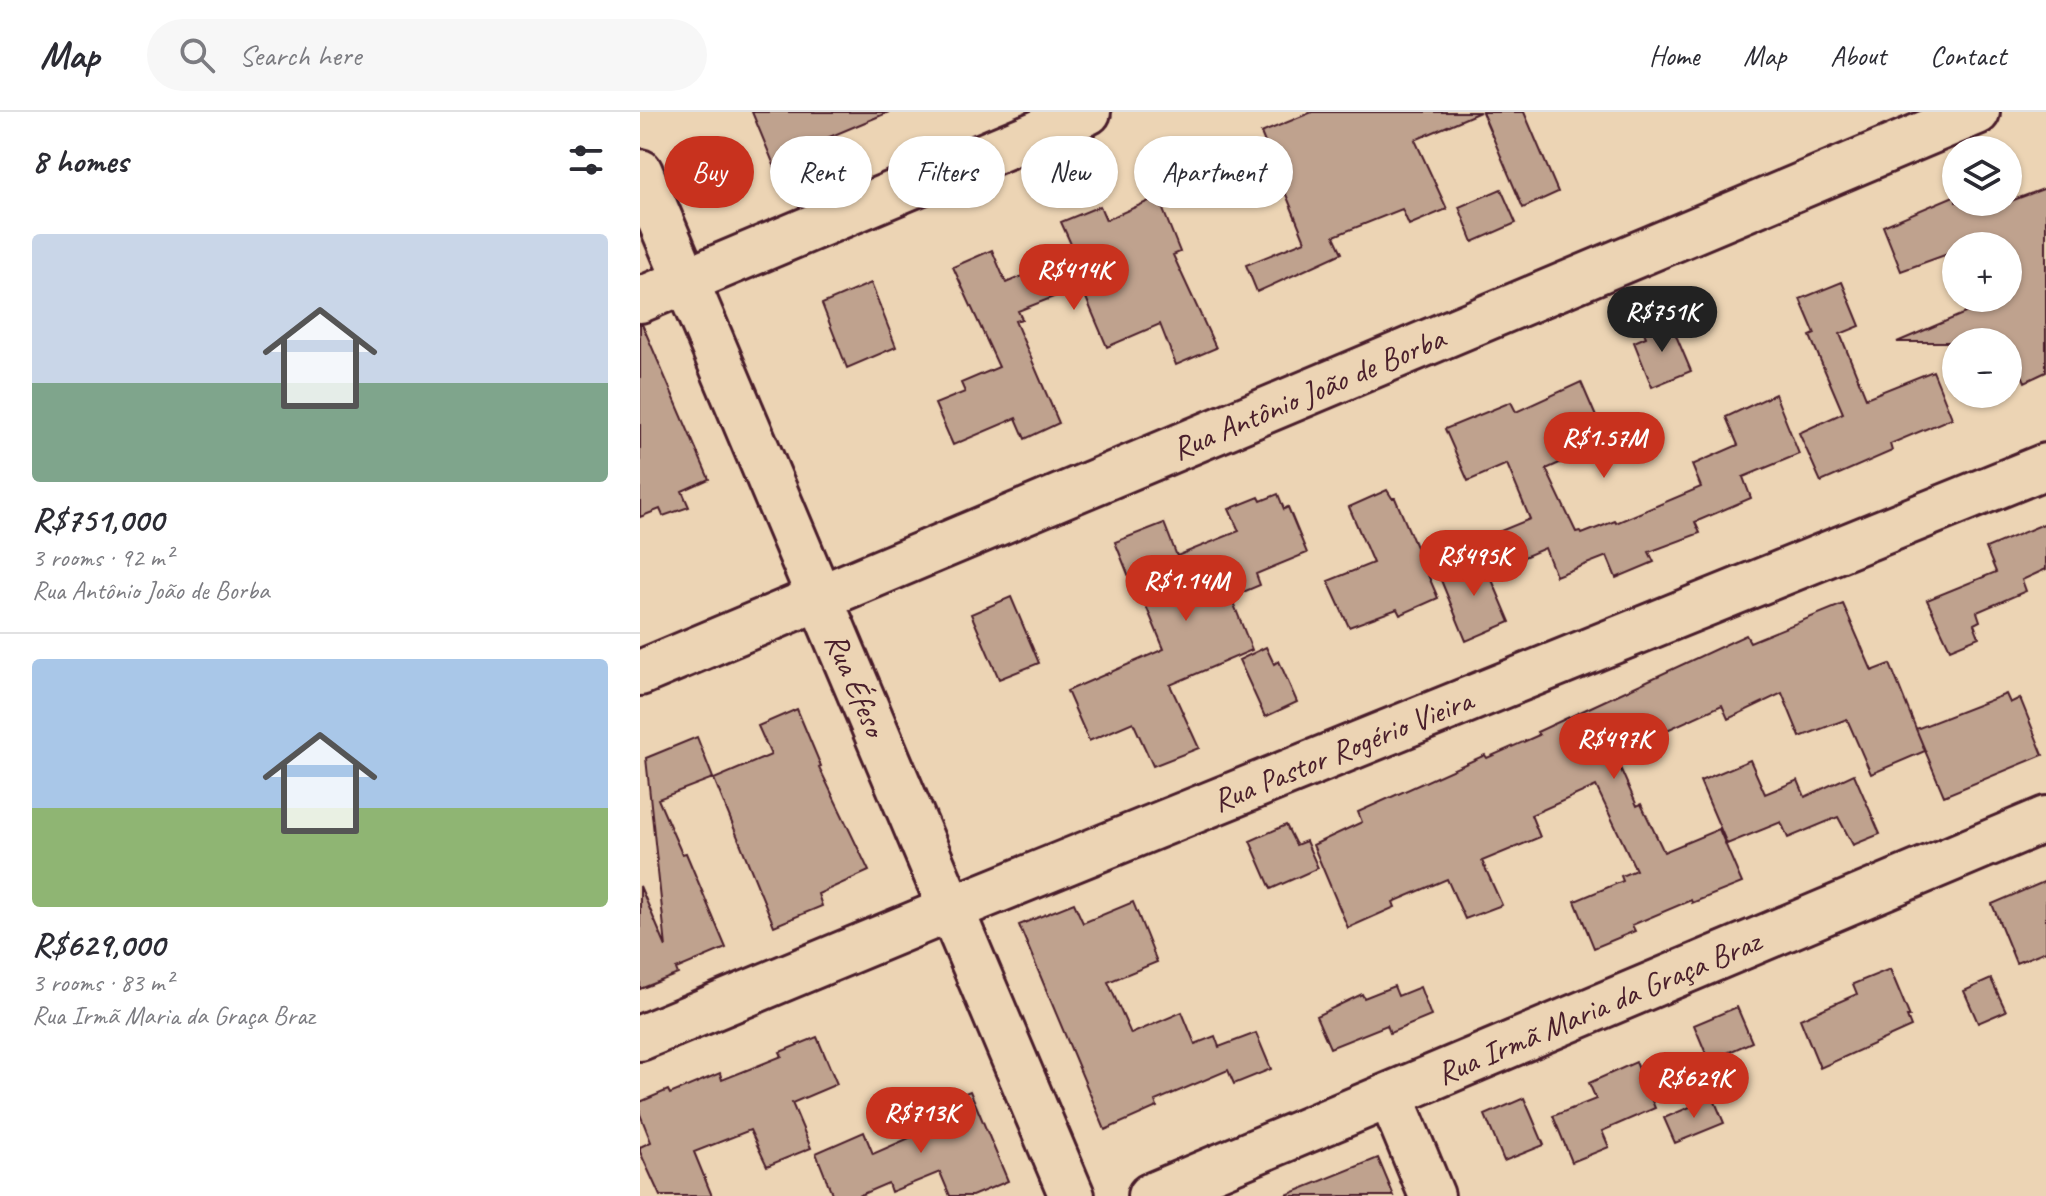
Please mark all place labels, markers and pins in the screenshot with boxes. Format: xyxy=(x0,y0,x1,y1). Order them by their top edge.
pin: R$414K xyxy=(1009,244,1139,312)
pin: R$751K xyxy=(1597,286,1727,354)
pin: R$1.57M xyxy=(1530,412,1678,480)
pin: R$495K xyxy=(1409,530,1539,598)
pin: R$1.14M xyxy=(1112,555,1260,623)
pin: R$497K xyxy=(1549,713,1679,781)
pin: R$629K xyxy=(1629,1052,1759,1120)
pin: R$713K xyxy=(856,1087,986,1155)

